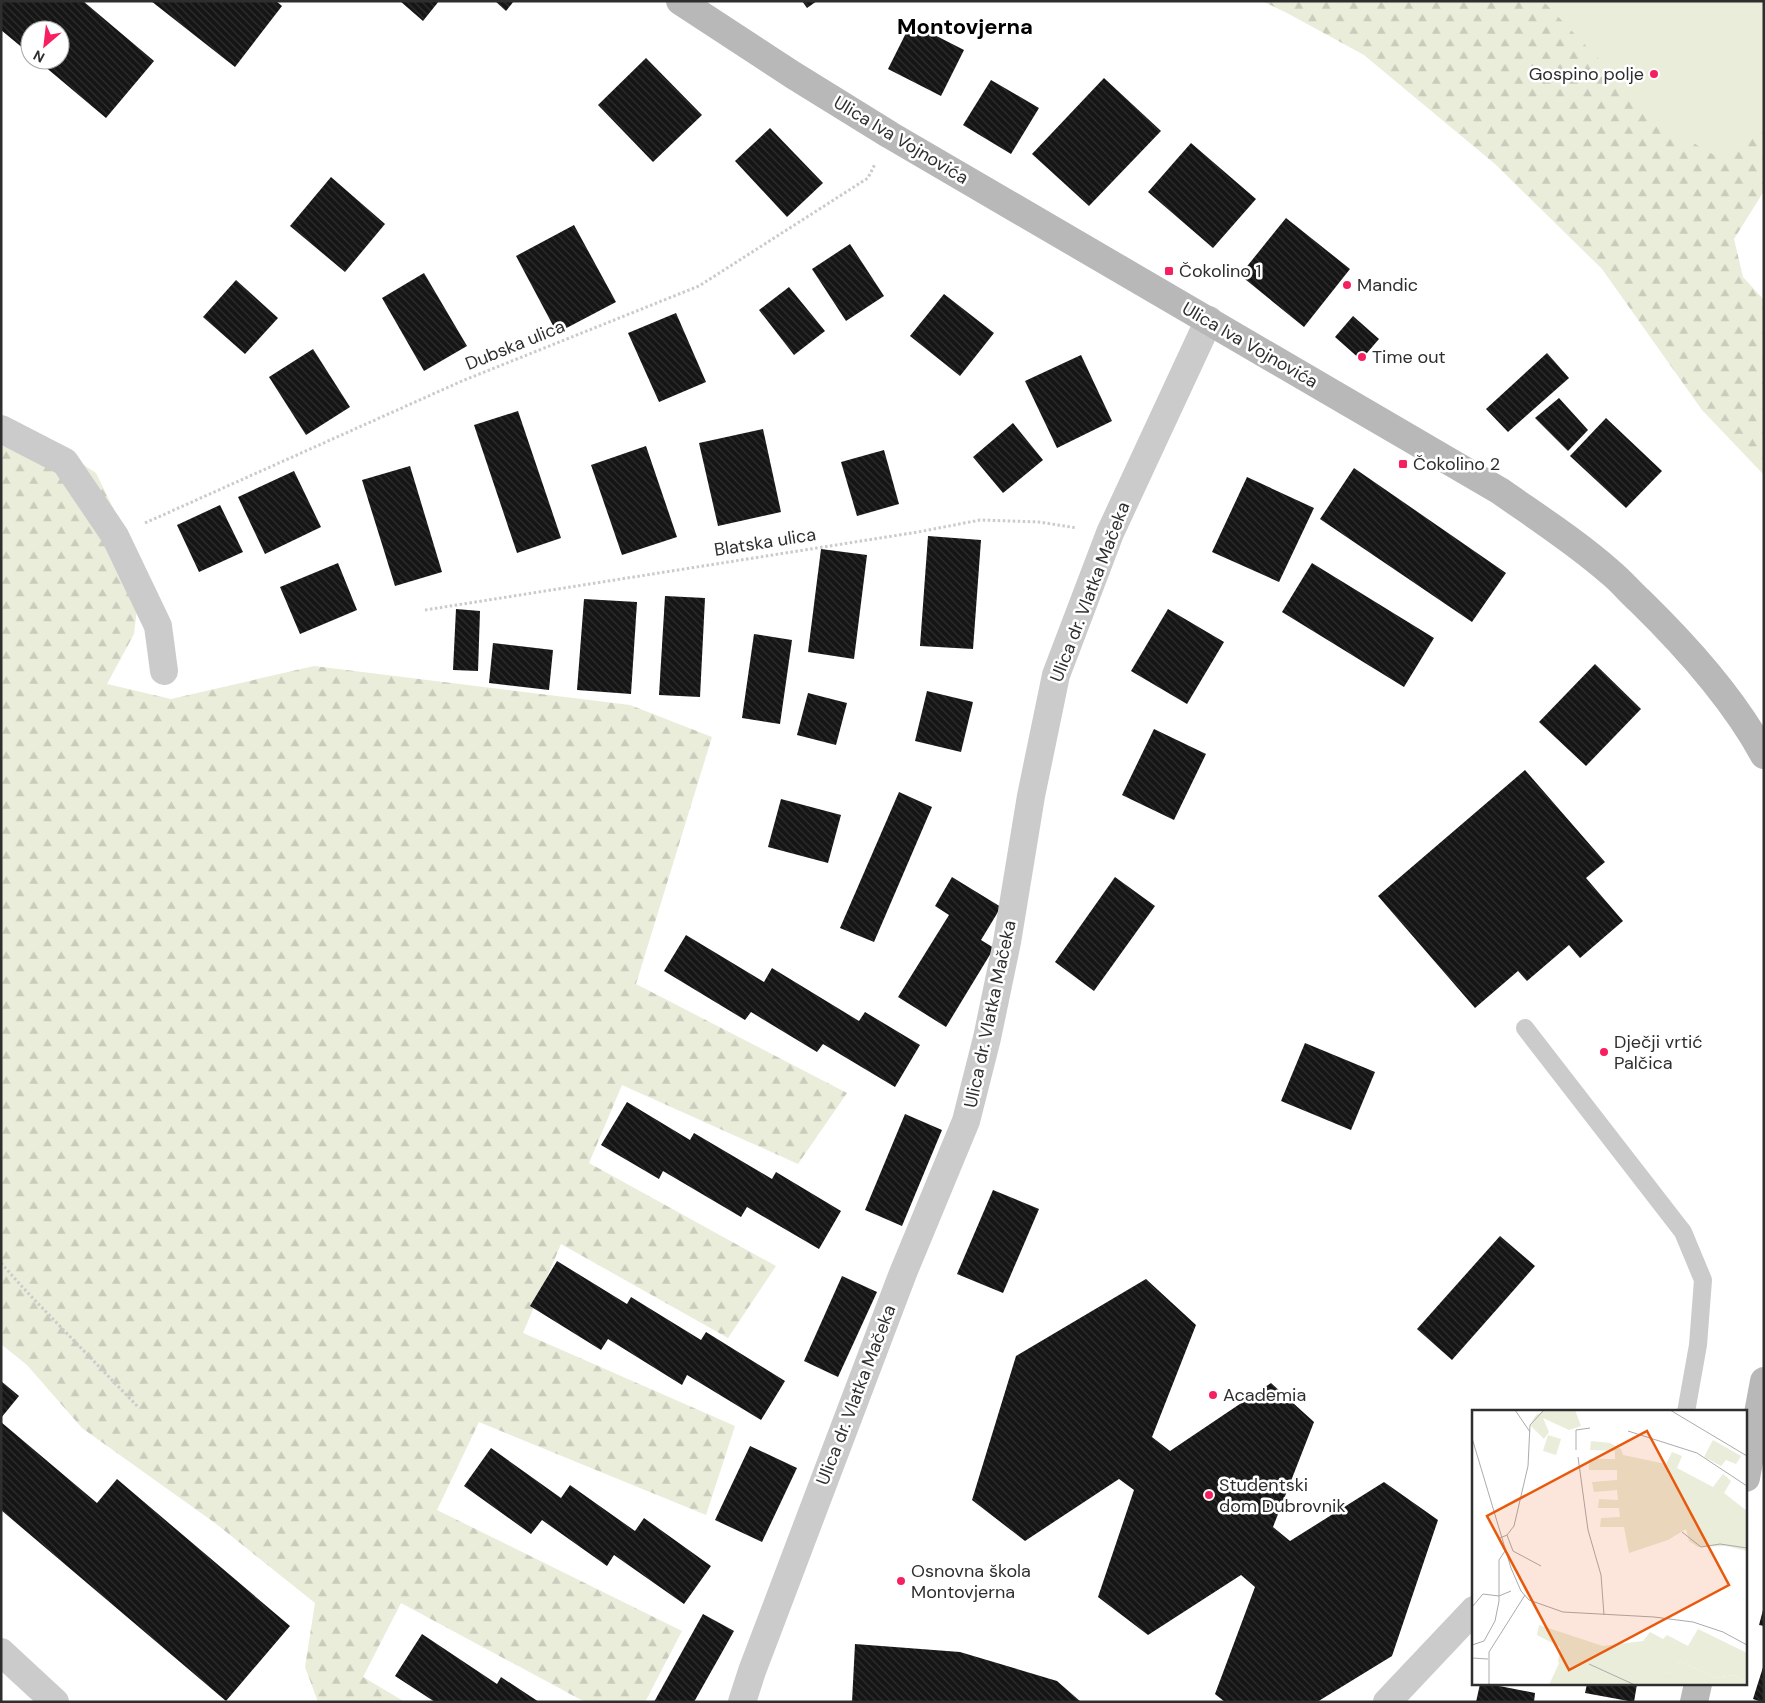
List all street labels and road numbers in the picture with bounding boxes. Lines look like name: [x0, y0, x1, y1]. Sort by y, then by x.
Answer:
street label: Ulica Iva Vojnovića: [829, 90, 973, 190]
street label: Ulica Iva Vojnovića: [1178, 296, 1322, 394]
street label: Dubska ulica: [462, 314, 568, 376]
street label: Ulica dr. Vlatka Mačeka: [1045, 499, 1135, 685]
street label: Blatska ulica: [712, 522, 818, 562]
street label: Ulica dr. Vlatka Mačeka: [958, 918, 1022, 1110]
street label: Ulica dr. Vlatka Mačeka: [811, 1302, 901, 1488]

